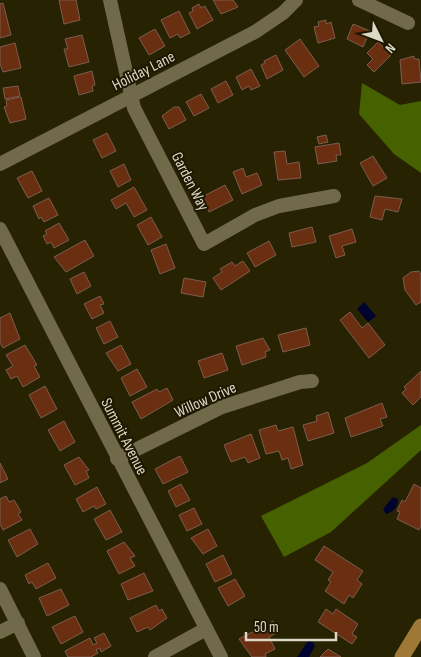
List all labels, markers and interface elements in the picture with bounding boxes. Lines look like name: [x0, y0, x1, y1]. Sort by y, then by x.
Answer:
north arrow: [356, 15, 406, 65]
text: N: [381, 40, 399, 57]
street label: Holiday Lane: [109, 47, 178, 95]
street label: Garden Way: [167, 149, 212, 214]
street label: Willow Drive: [172, 378, 239, 422]
street label: Summit Avenue: [96, 395, 151, 478]
scale bar: [246, 610, 336, 642]
text: 50 m: [254, 618, 279, 637]

